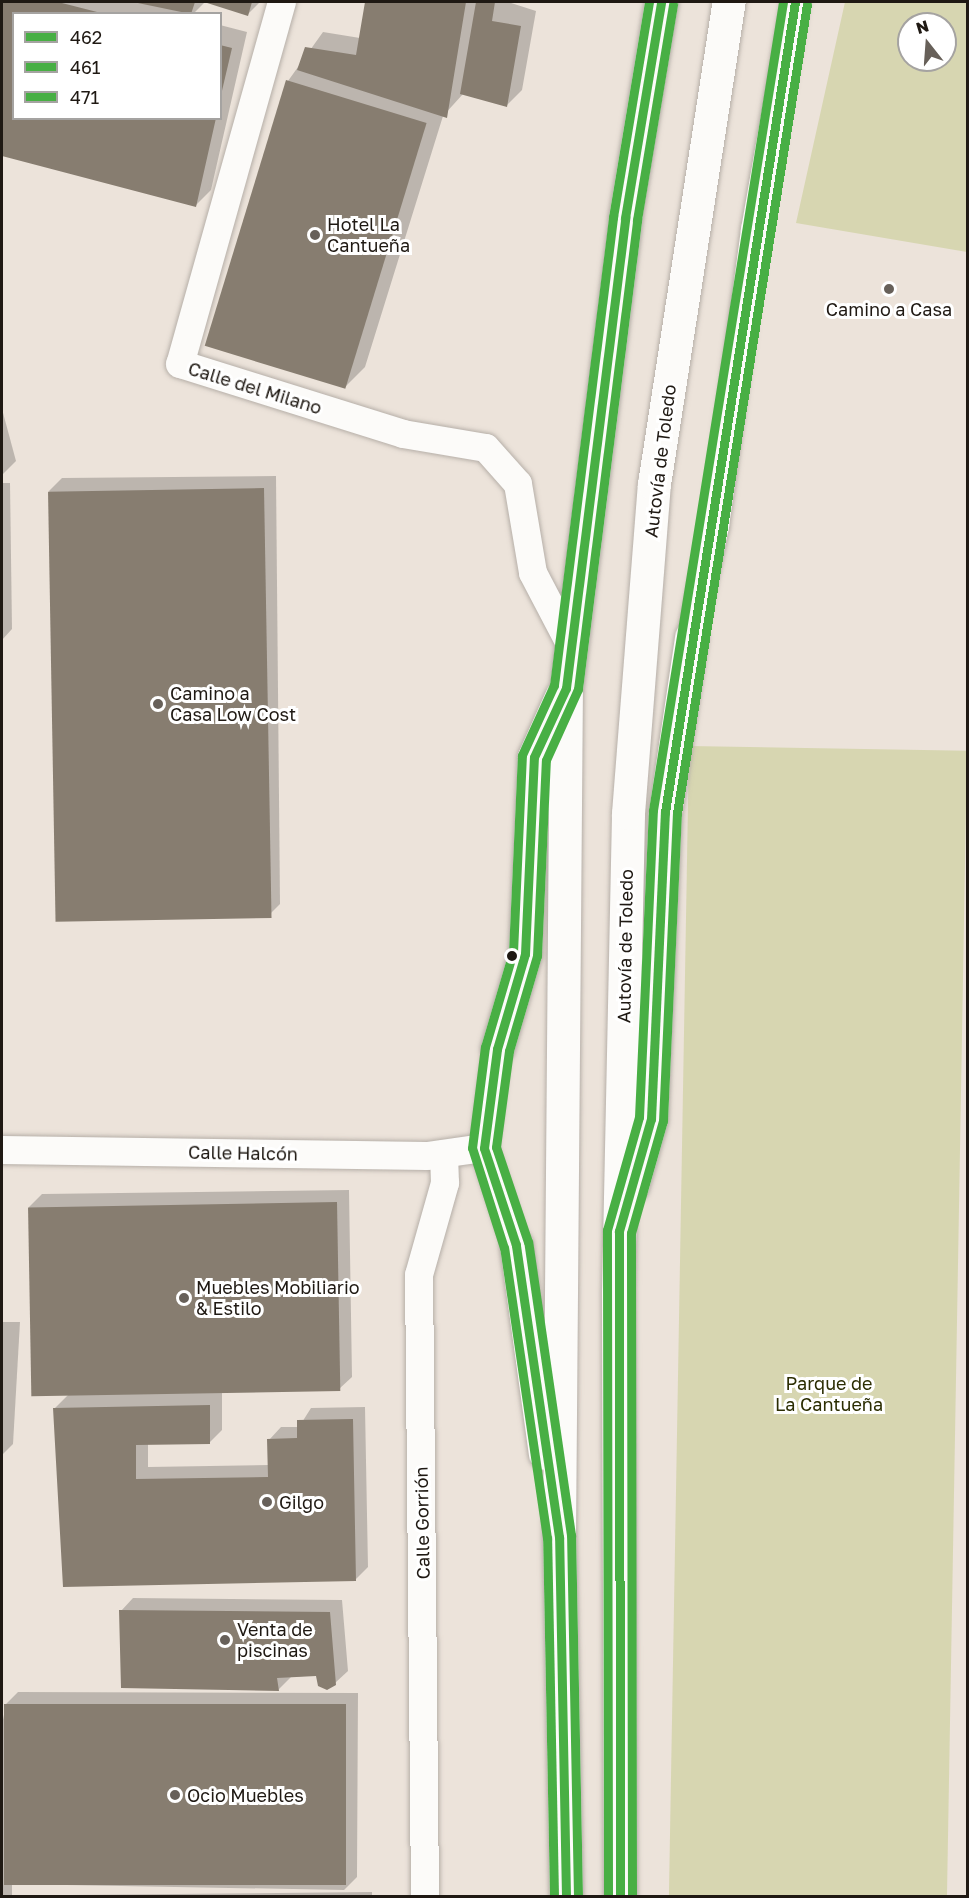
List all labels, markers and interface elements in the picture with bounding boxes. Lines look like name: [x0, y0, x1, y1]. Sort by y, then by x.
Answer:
legend: [12, 12, 222, 120]
north arrow: [897, 12, 957, 72]
text: N: [914, 15, 931, 38]
text: 462: [70, 26, 102, 48]
text: 461: [70, 56, 101, 78]
text: 471: [70, 86, 99, 108]
place label: Hotel La Cantueña: [327, 214, 410, 256]
marker: Hotel La Cantueña: [308, 228, 322, 242]
marker: Camino a Casa: [882, 282, 896, 296]
place label: Camino a Casa: [826, 298, 952, 320]
street label: Calle del Milano: [186, 357, 324, 419]
street label: Autovía de Toledo: [640, 383, 680, 539]
place label: Camino a Casa Low Cost: [170, 683, 296, 726]
marker: Camino a Casa Low Cost: [151, 697, 165, 711]
street label: Autovía de Toledo: [613, 869, 637, 1023]
unlabelled marker: [506, 950, 518, 962]
street label: Calle Halcón: [188, 1141, 298, 1165]
place label: Muebles Mobiliario & Estilo: [196, 1277, 360, 1320]
marker: Muebles Mobiliario & Estilo: [177, 1291, 191, 1305]
park label: Parque de La Cantueña: [775, 1373, 883, 1416]
street label: Calle Gorrión: [410, 1466, 434, 1580]
place label: Gilgo: [279, 1491, 324, 1513]
marker: Gilgo: [260, 1495, 274, 1509]
place label: Venta de piscinas: [237, 1619, 313, 1662]
marker: Venta de piscinas: [218, 1633, 232, 1647]
place label: Ocio Muebles: [187, 1784, 304, 1806]
marker: Ocio Muebles: [168, 1788, 182, 1802]

